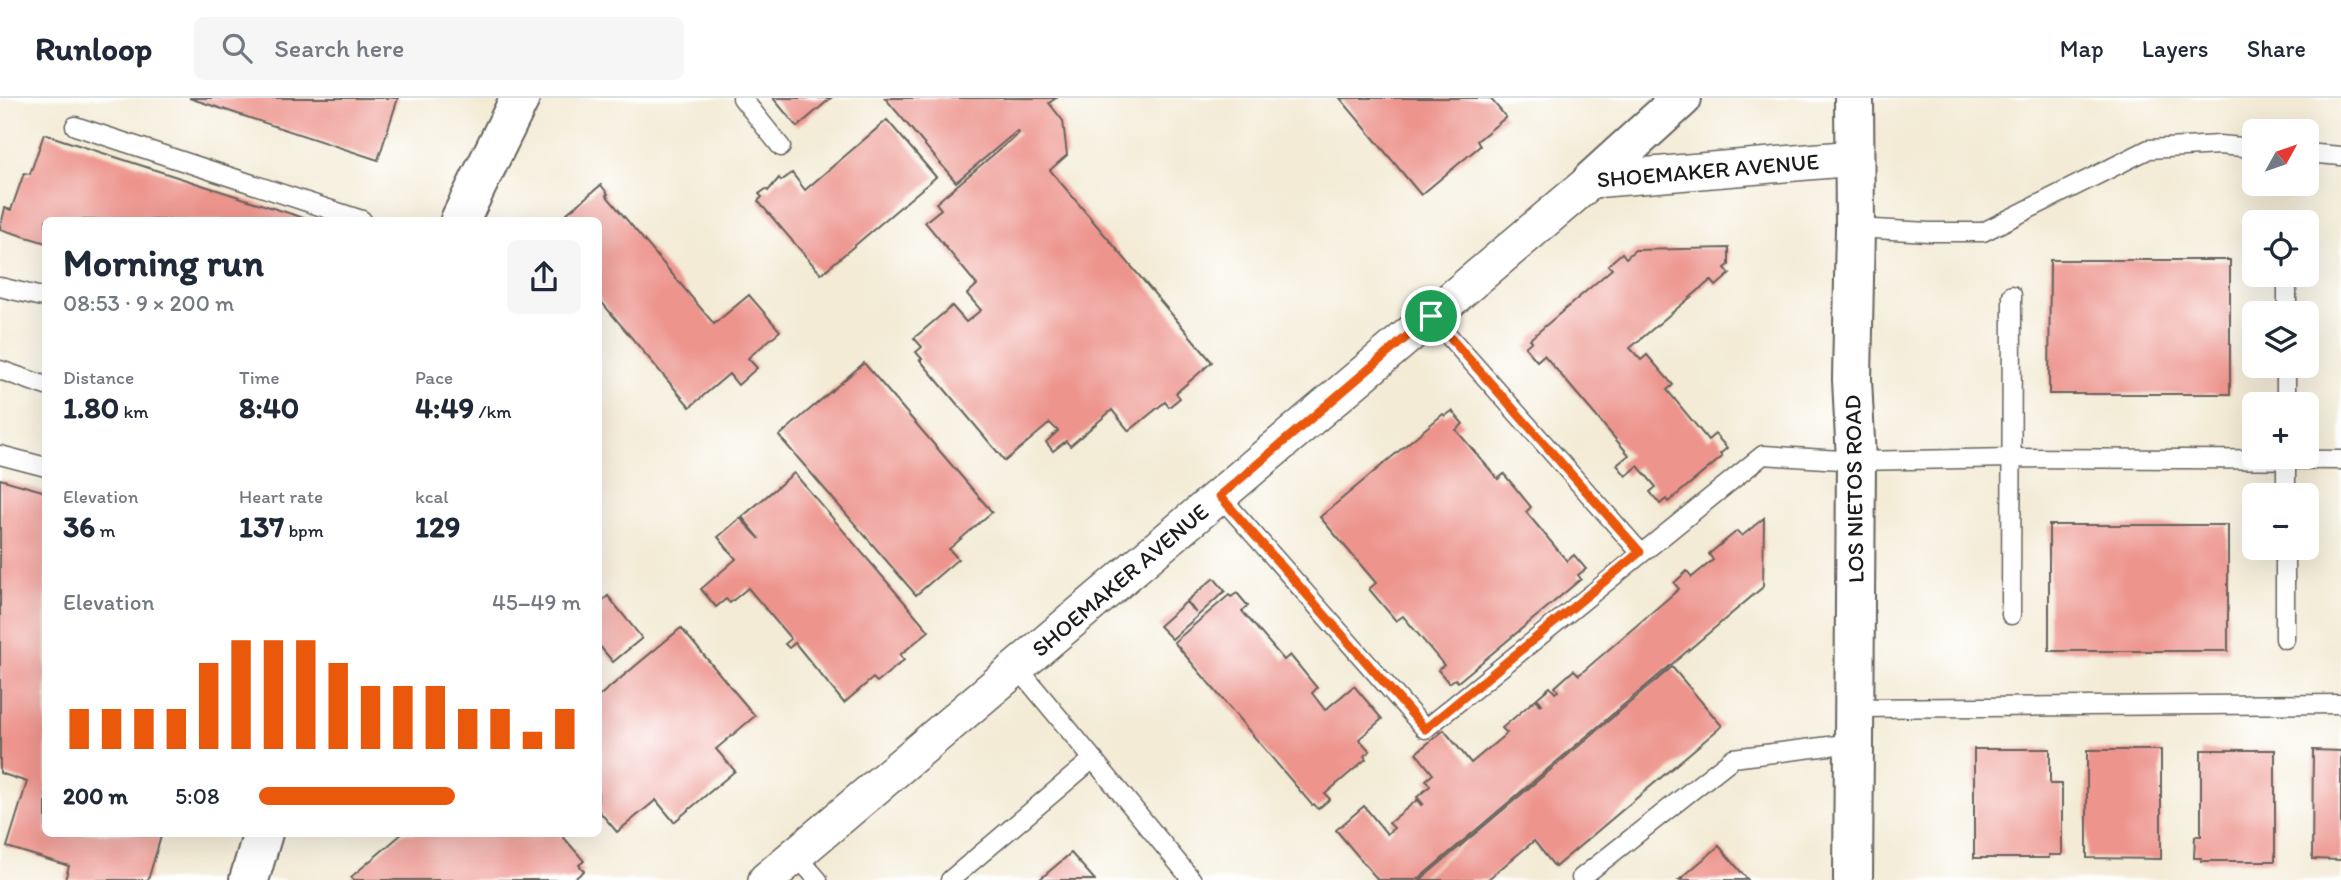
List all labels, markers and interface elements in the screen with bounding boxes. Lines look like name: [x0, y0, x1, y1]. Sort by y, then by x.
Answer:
search box: [194, 17, 684, 80]
text: Runloop: [35, 29, 152, 68]
icon: search: [218, 29, 256, 67]
text: Search here: [274, 32, 405, 64]
text: Map: [2060, 34, 2104, 63]
text: Layers: [2142, 34, 2209, 63]
text: Share: [2247, 34, 2306, 63]
north arrow: [2242, 119, 2319, 196]
map controls: [2242, 119, 2319, 560]
street label: SHOEMAKER AVENUE: [1596, 147, 1820, 194]
button: locate: [2242, 210, 2319, 287]
text: Morning run: [63, 240, 264, 286]
button: share: [507, 240, 581, 314]
pin: [1401, 286, 1461, 346]
text: 08:53 · 9 × 200 m: [63, 289, 234, 317]
icon: arrive: [1412, 297, 1450, 335]
button: layers: [2242, 301, 2319, 378]
text: Distance: [63, 366, 134, 389]
text: Time: [239, 366, 280, 389]
text: Pace: [415, 366, 453, 389]
text: 1.80: [63, 389, 119, 426]
text: 8:40: [239, 389, 299, 426]
text: 4:49: [415, 389, 474, 426]
button: +: [2242, 392, 2319, 469]
street label: LOS NIETOS ROAD: [1838, 395, 1870, 583]
text: km: [119, 400, 149, 423]
text: /km: [474, 400, 512, 423]
button: −: [2242, 483, 2319, 560]
text: Elevation: [63, 485, 139, 508]
text: Heart rate: [239, 485, 323, 508]
text: kcal: [415, 485, 449, 508]
street label: SHOEMAKER AVENUE: [1026, 497, 1214, 663]
text: 36: [63, 508, 95, 545]
text: 137: [239, 508, 284, 545]
text: 129: [415, 508, 460, 545]
text: m: [95, 519, 116, 542]
text: bpm: [284, 519, 324, 542]
text: Elevation: [63, 588, 154, 616]
text: 45–49 m: [492, 588, 581, 616]
text: 200 m: [63, 782, 128, 810]
text: 5:08: [175, 782, 219, 810]

